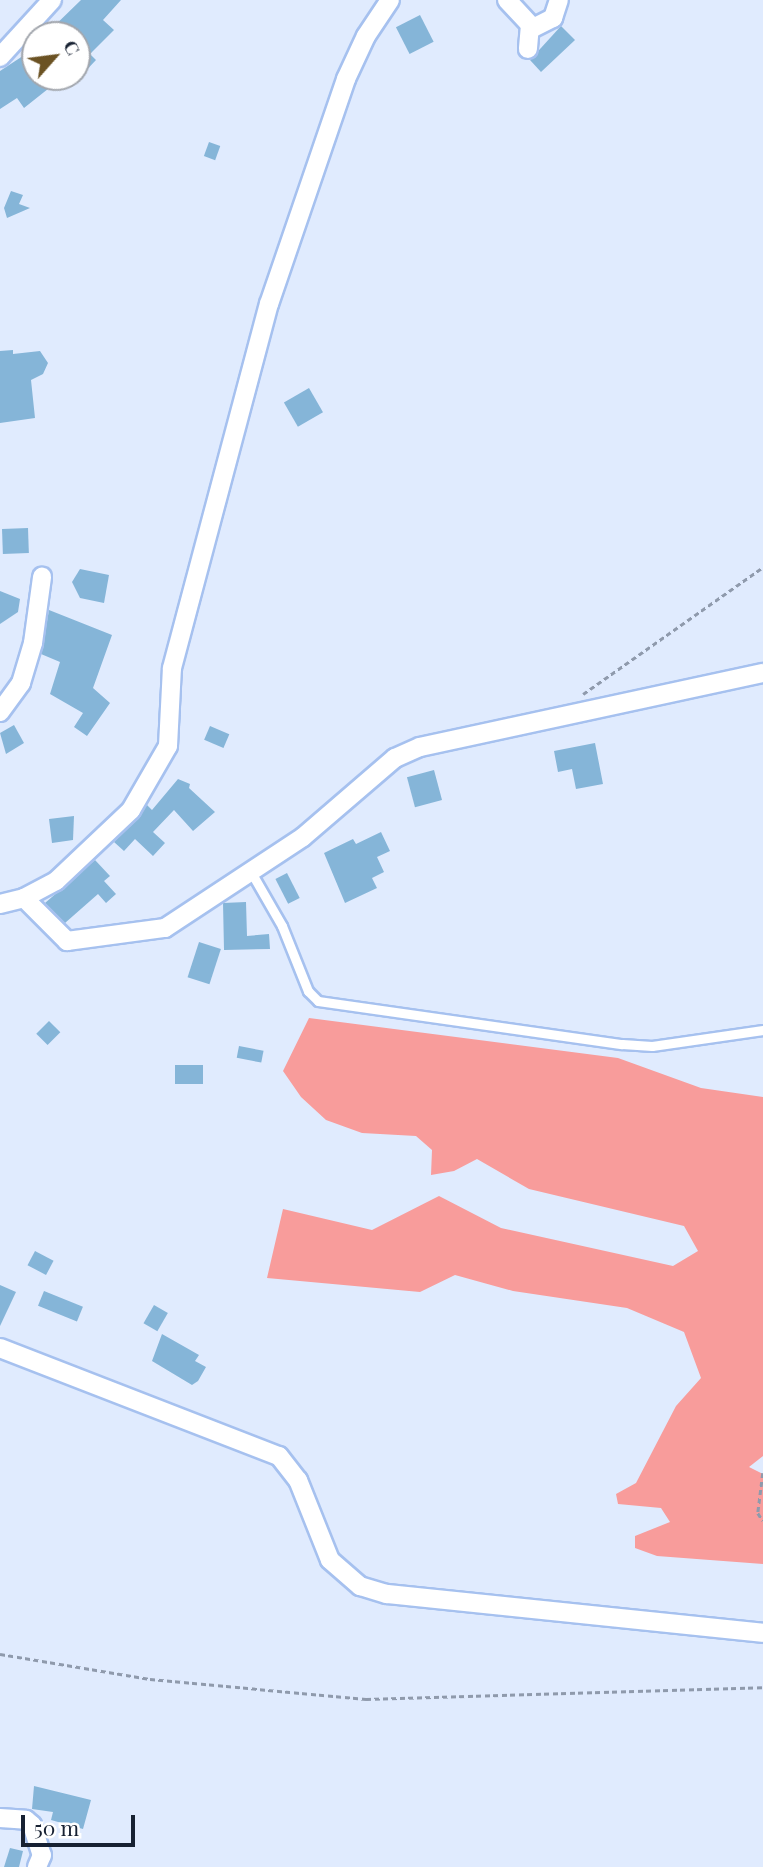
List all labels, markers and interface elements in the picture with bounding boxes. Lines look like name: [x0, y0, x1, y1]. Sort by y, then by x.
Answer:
north arrow: [21, 21, 91, 91]
text: С: [58, 35, 87, 59]
scale bar: [24, 1800, 138, 1844]
text: 50 m: [34, 1813, 79, 1841]

